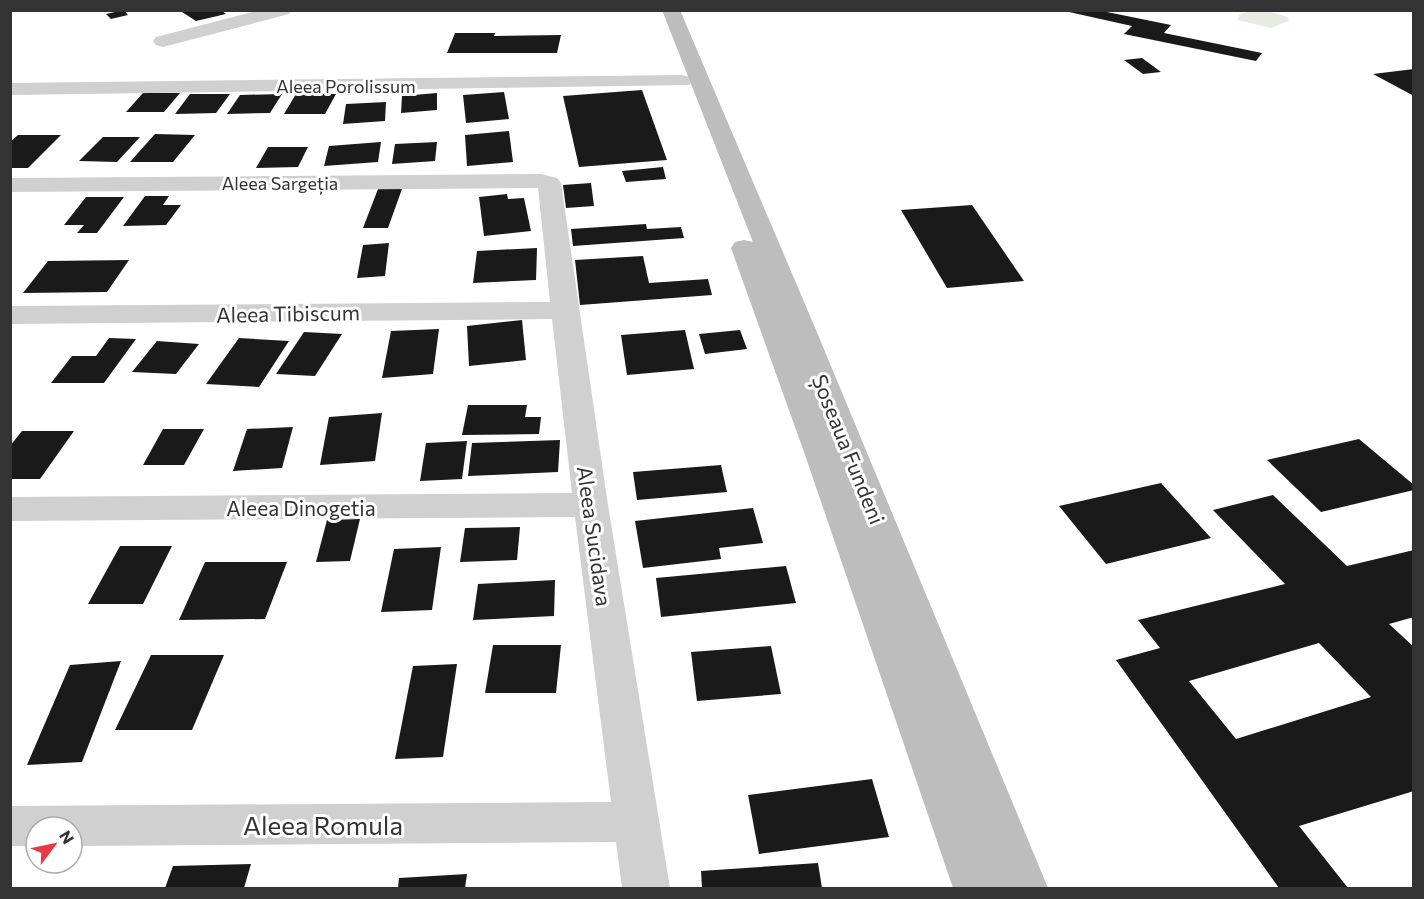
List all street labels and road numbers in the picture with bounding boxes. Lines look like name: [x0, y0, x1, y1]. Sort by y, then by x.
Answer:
street label: Aleea Porolissum: [276, 75, 416, 97]
street label: Aleea Sargeția: [222, 172, 338, 195]
street label: Aleea Tibiscum: [216, 299, 360, 327]
street label: Șoseaua Fundeni: [806, 371, 890, 528]
street label: Aleea Sucidava: [573, 464, 617, 608]
street label: Aleea Dinogetia: [226, 495, 376, 520]
street label: Aleea Romula: [243, 809, 403, 840]

